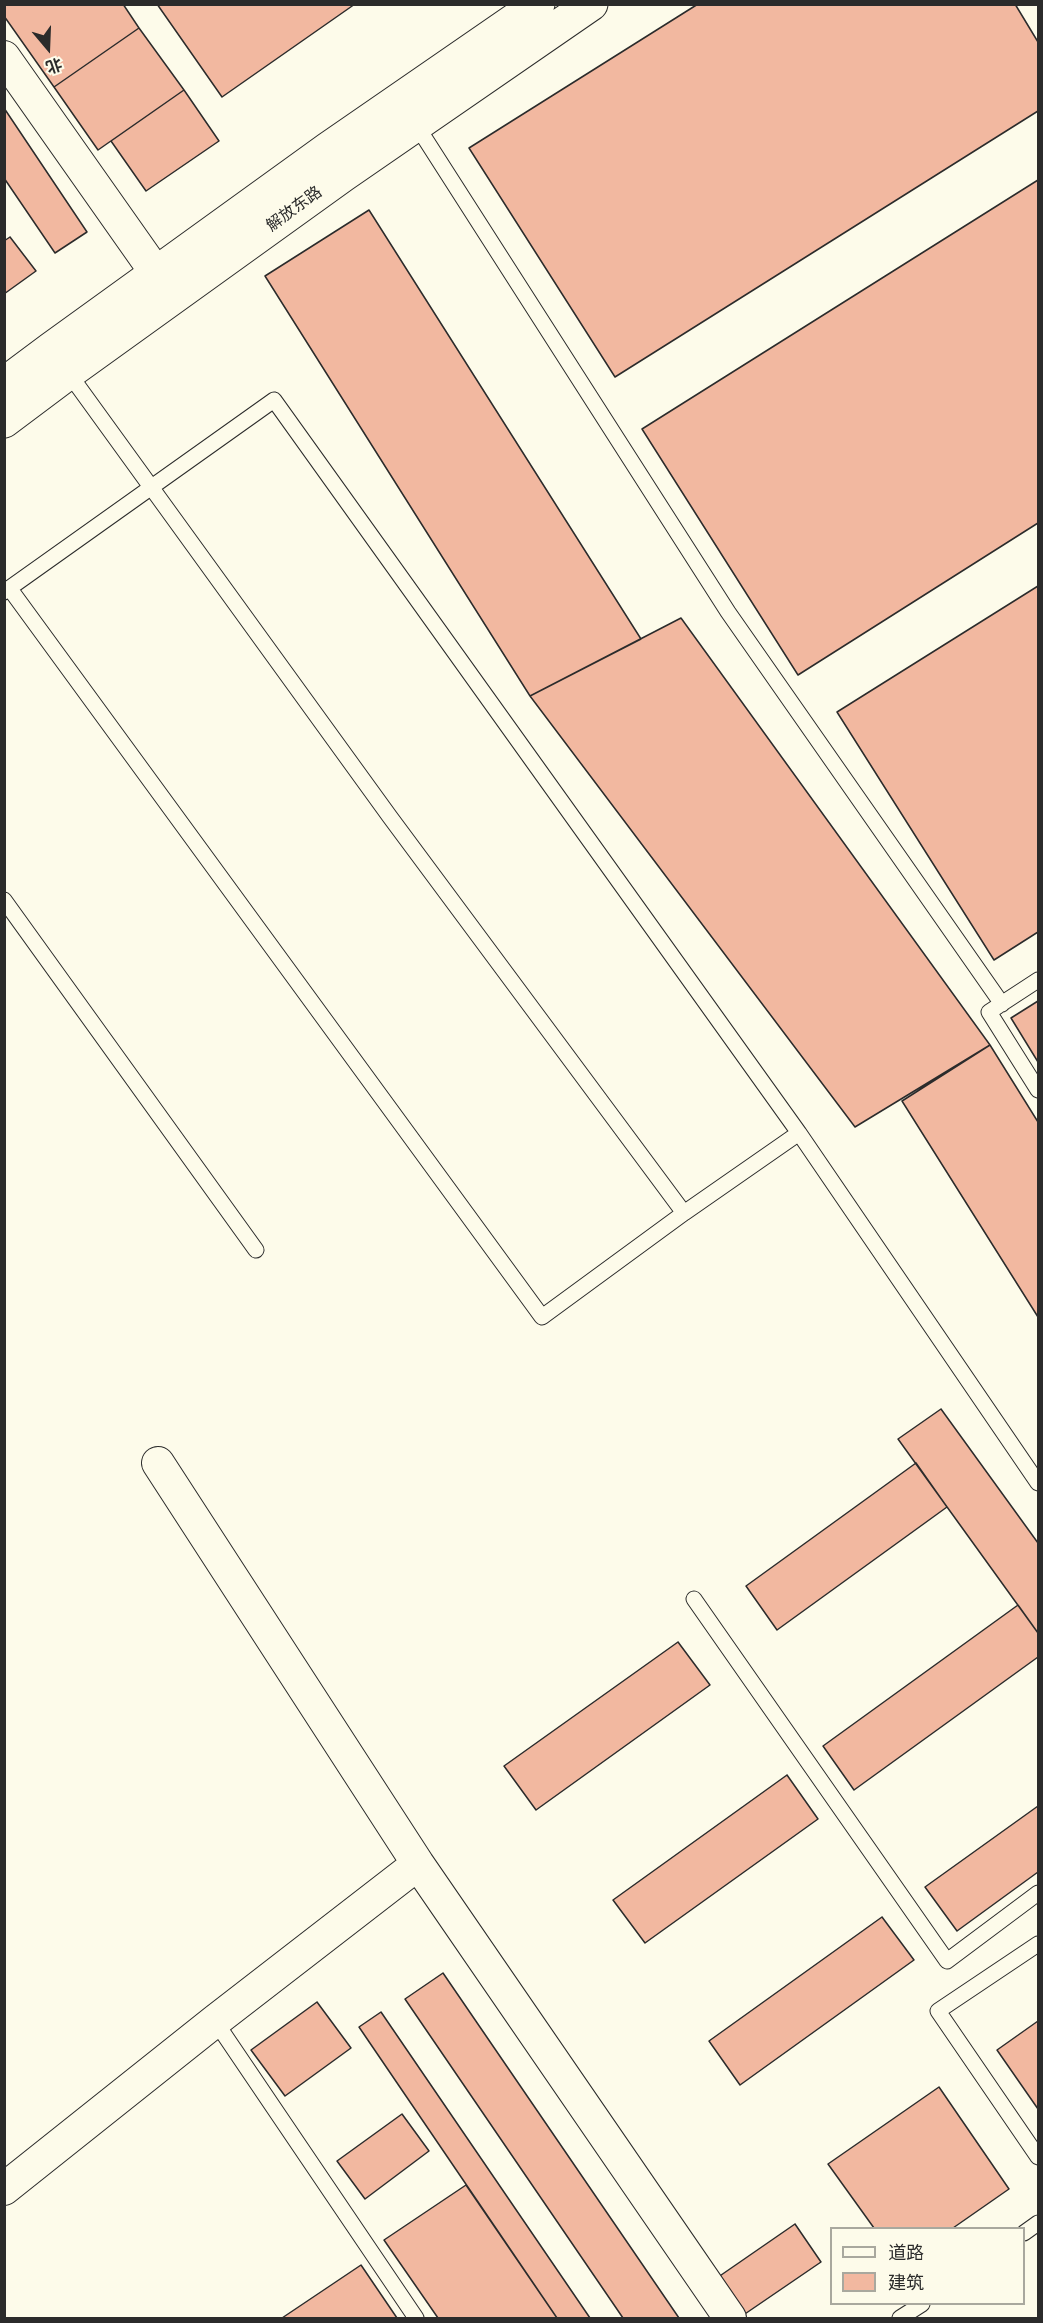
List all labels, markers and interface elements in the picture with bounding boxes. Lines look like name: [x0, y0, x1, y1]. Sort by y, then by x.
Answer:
north arrow: [18, 18, 78, 78]
text: 北: [43, 52, 65, 78]
street label: 解放东路: [263, 183, 327, 237]
legend: [830, 2227, 1025, 2305]
text: 道路: [888, 2241, 924, 2266]
text: 建筑: [888, 2271, 924, 2296]

